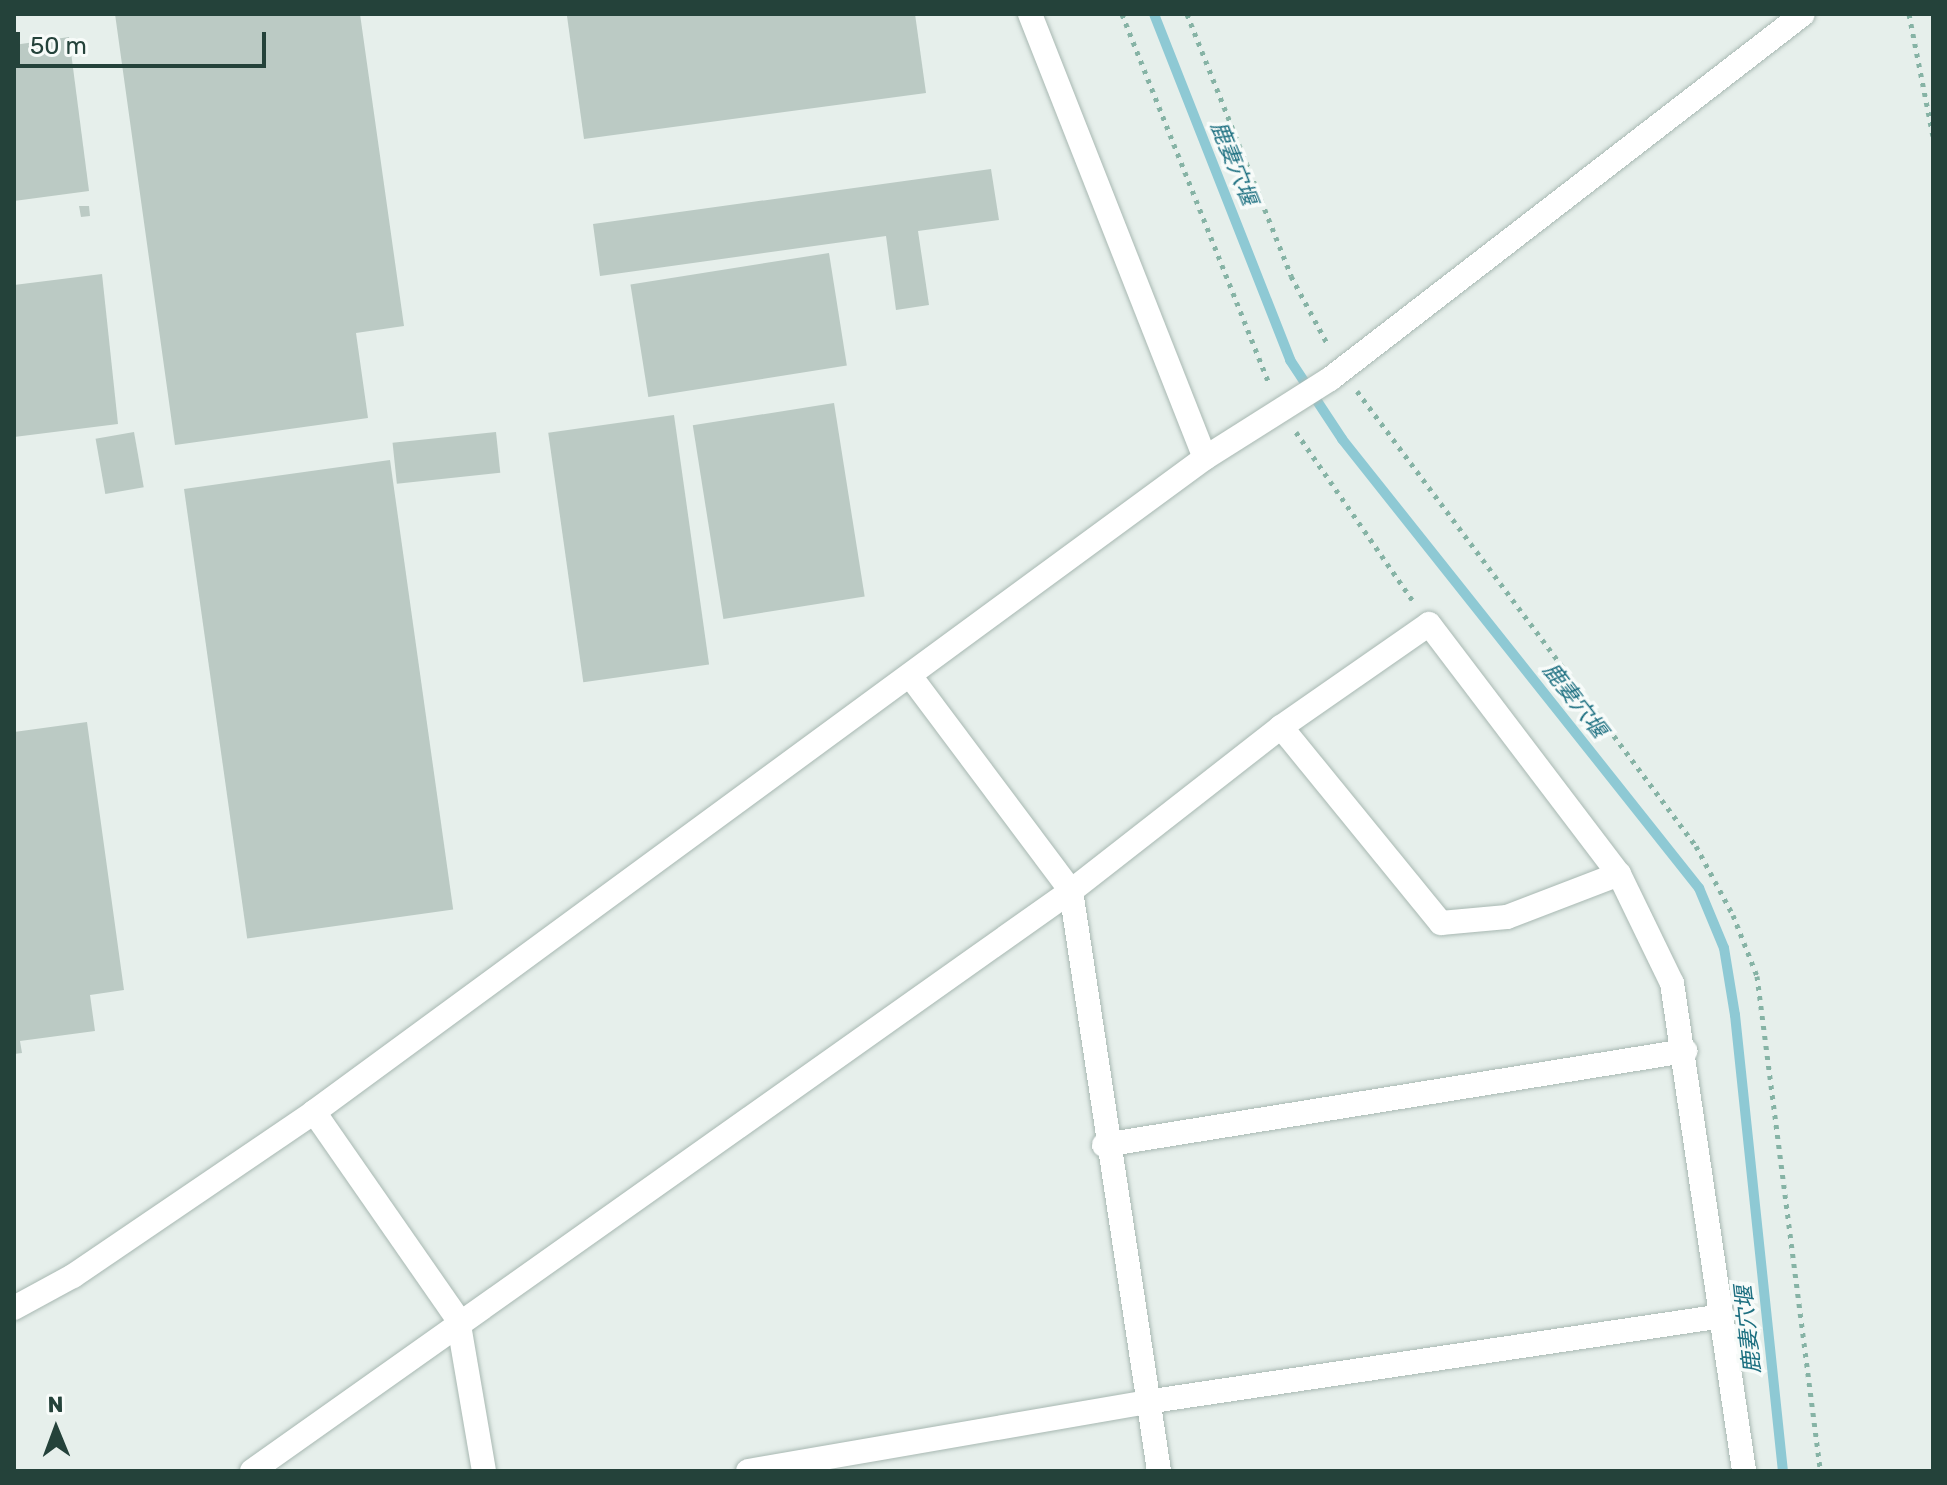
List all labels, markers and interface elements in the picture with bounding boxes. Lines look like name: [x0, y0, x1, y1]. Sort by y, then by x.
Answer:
scale bar: [20, 16, 270, 66]
text: 50 m: [30, 32, 87, 60]
water label: 鹿妻穴堰: [1205, 117, 1263, 209]
water label: 鹿妻穴堰: [1538, 657, 1612, 743]
water label: 鹿妻穴堰: [1730, 1285, 1766, 1375]
north arrow: [16, 1389, 96, 1469]
text: N: [47, 1391, 64, 1418]

